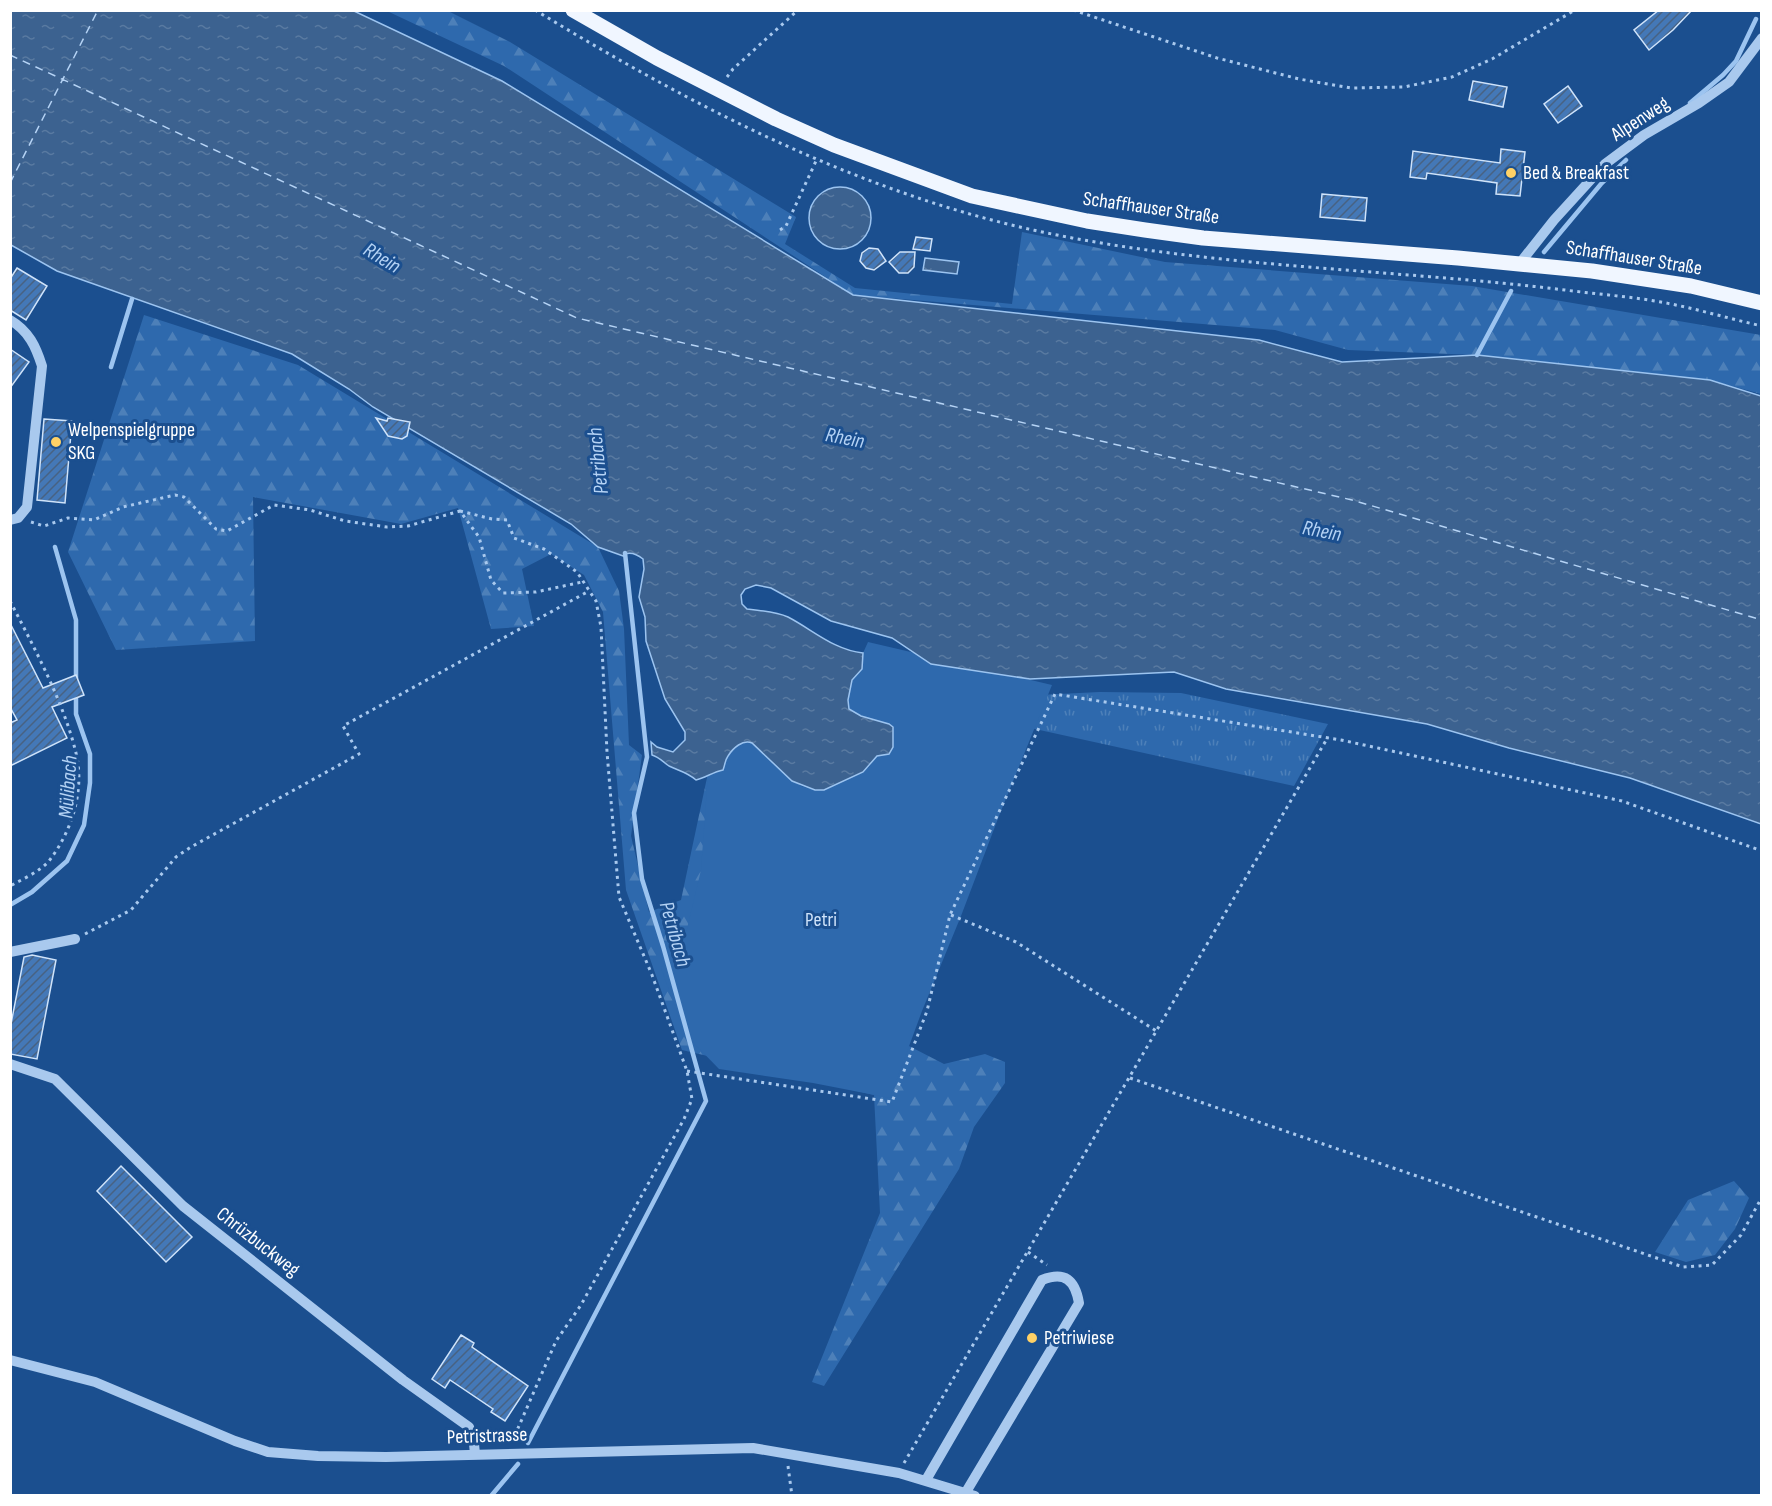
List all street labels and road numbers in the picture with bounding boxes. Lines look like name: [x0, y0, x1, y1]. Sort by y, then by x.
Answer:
street label: Alpenweg: [1606, 91, 1674, 147]
street label: Schaffhauser Straße: [1081, 187, 1221, 229]
street label: Schaffhauser Straße: [1564, 235, 1704, 281]
street label: Chrüzbuckweg: [212, 1202, 304, 1282]
street label: Petristrasse: [446, 1423, 528, 1449]

